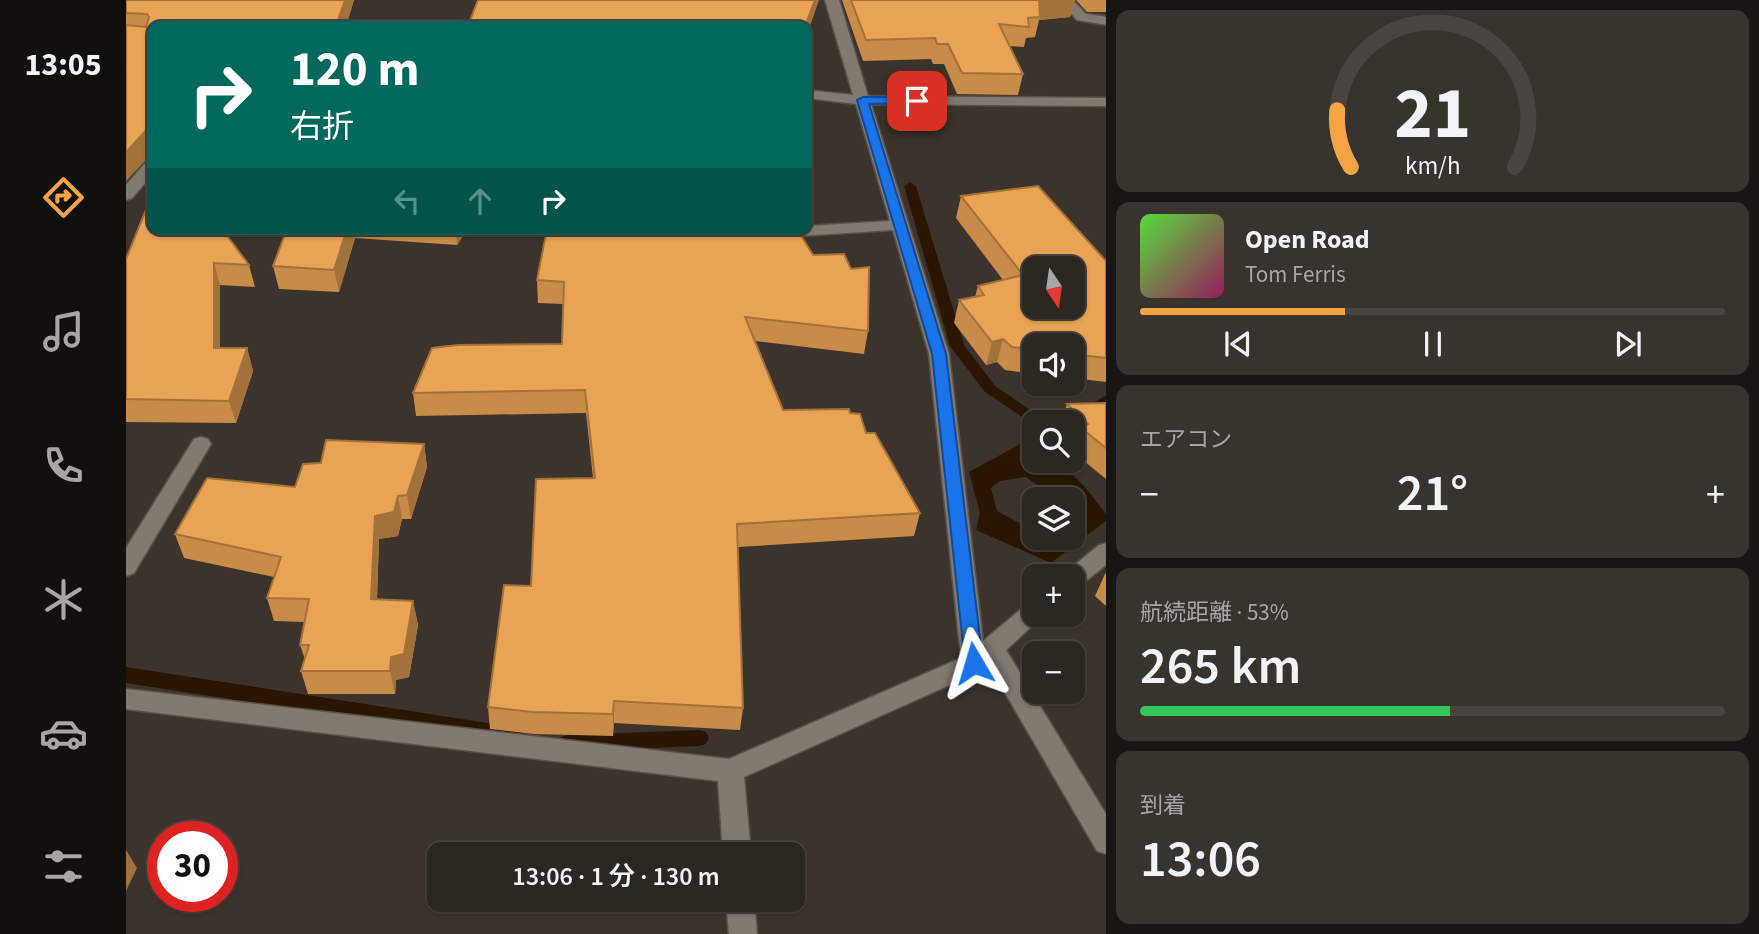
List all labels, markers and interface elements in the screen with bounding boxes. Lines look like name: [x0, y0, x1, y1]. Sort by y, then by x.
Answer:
text: 120 m: [290, 35, 419, 105]
text: 13:05: [24, 42, 102, 88]
icon: right: [175, 49, 266, 140]
text: 21: [1394, 62, 1471, 166]
pin: [887, 71, 947, 131]
icon: arrive: [898, 82, 936, 120]
text: 右折: [290, 104, 354, 150]
text: km/h: [1405, 148, 1460, 184]
icon: directions: [39, 173, 88, 222]
icon: left: [388, 182, 426, 220]
icon: ahead: [461, 182, 499, 220]
icon: right: [534, 182, 572, 220]
text: Open Road: [1245, 221, 1370, 258]
north arrow: [1022, 256, 1085, 318]
map controls: [1022, 256, 1085, 704]
text: Tom Ferris: [1245, 258, 1346, 291]
icon: music: [39, 307, 88, 356]
icon: previous: [1219, 325, 1257, 363]
icon: pause: [1414, 325, 1452, 363]
icon: next: [1609, 325, 1647, 363]
button: sound: [1022, 333, 1085, 396]
button: search: [1022, 410, 1085, 473]
text: エアコン: [1140, 423, 1232, 456]
icon: phone: [39, 441, 88, 490]
text: 21°: [1397, 457, 1468, 531]
text: −: [1140, 468, 1159, 522]
text: +: [1706, 468, 1725, 522]
button: layers: [1022, 487, 1085, 550]
button: +: [1022, 564, 1085, 627]
icon: climate: [39, 575, 88, 624]
text: 航続距離 · 53%: [1140, 596, 1289, 629]
position arrow: [937, 626, 1011, 700]
text: 265 km: [1140, 630, 1301, 704]
button: −: [1022, 641, 1085, 704]
icon: car: [39, 709, 88, 758]
text: 到着: [1140, 789, 1186, 822]
speed limit sign: 30: [147, 821, 238, 912]
text: 13:06: [1140, 823, 1261, 897]
icon: filters: [39, 842, 88, 891]
text: 13:06 · 1 分 · 130 m: [512, 858, 720, 895]

